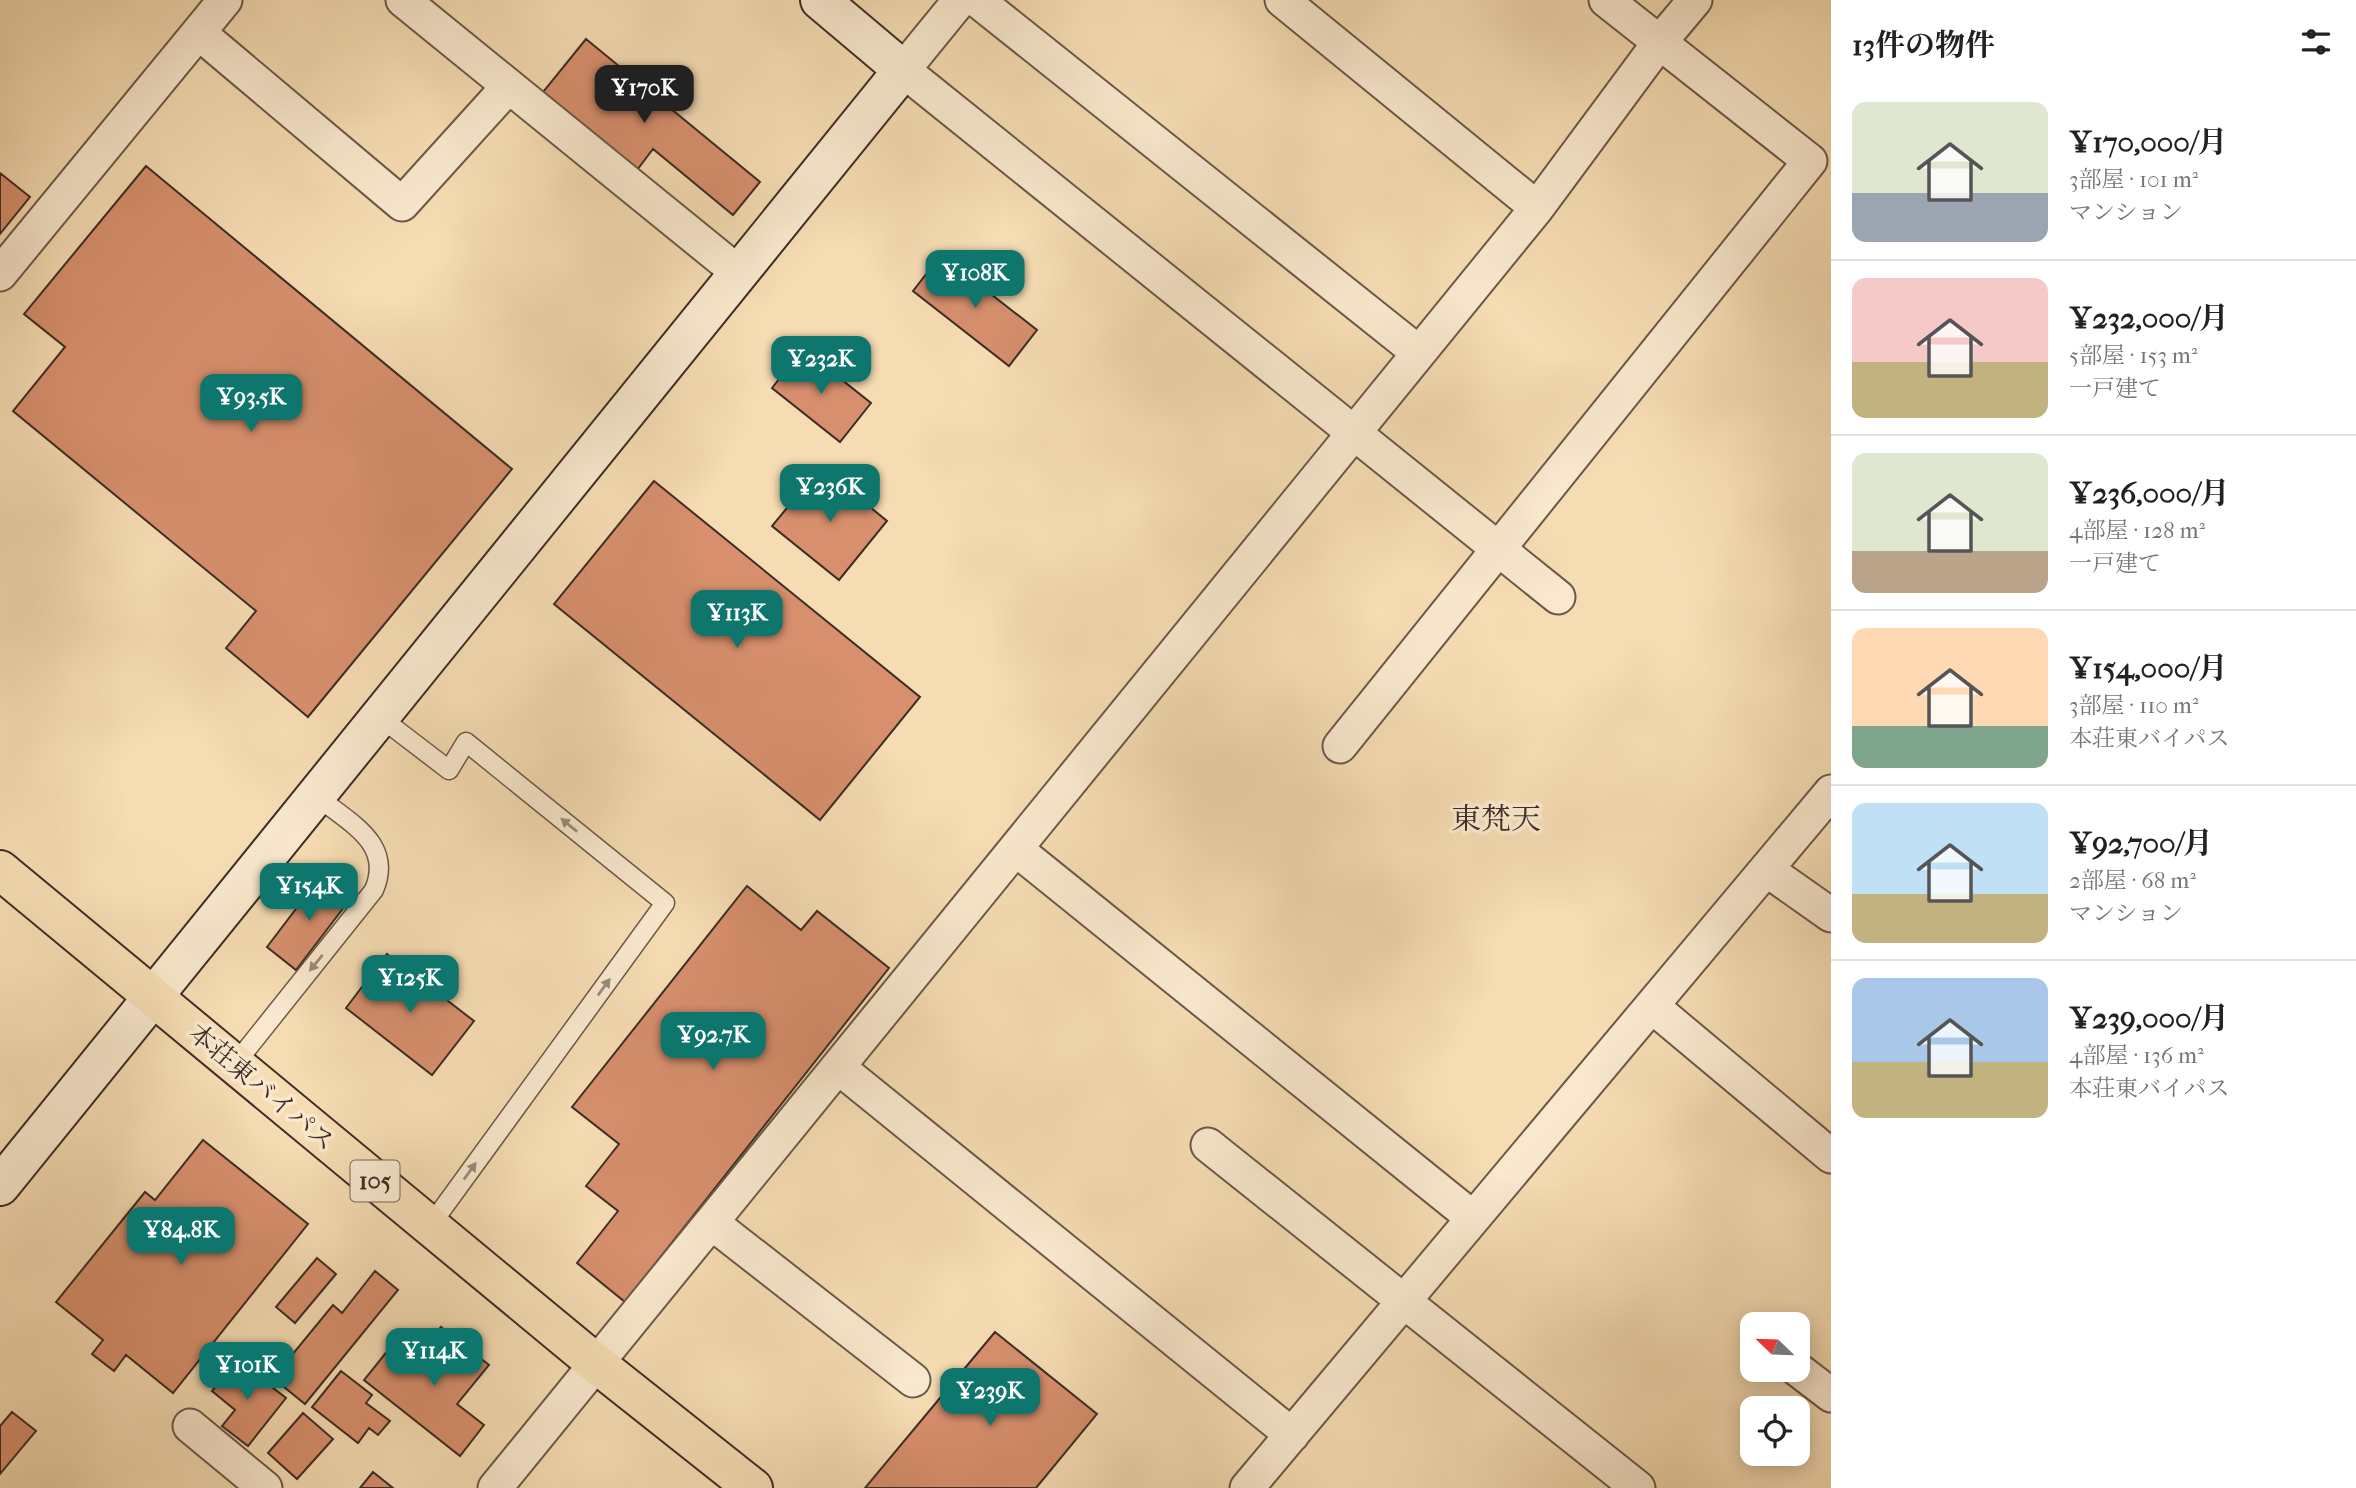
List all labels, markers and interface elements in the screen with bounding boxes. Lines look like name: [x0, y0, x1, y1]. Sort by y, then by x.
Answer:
icon: filters: [2297, 23, 2335, 61]
text: 13件の物件: [1852, 28, 1995, 63]
pin: ¥170K: [595, 66, 693, 125]
text: ¥170K: [611, 74, 677, 101]
text: ¥170,000/月: [2069, 125, 2227, 160]
icon: home: [1908, 130, 1992, 214]
text: 3部屋 · 101 m²: [2069, 166, 2198, 193]
text: マンション: [2069, 199, 2183, 226]
pin: ¥108K: [926, 250, 1024, 310]
text: ¥108K: [942, 259, 1008, 286]
text: ¥232,000/月: [2069, 301, 2229, 336]
icon: home: [1908, 306, 1992, 390]
pin: ¥232K: [772, 336, 870, 396]
text: 5部屋 · 153 m²: [2069, 342, 2197, 369]
text: ¥232K: [787, 345, 855, 372]
pin: ¥93.5K: [194, 374, 308, 434]
text: 一戸建て: [2069, 375, 2161, 402]
text: ¥93.5K: [216, 383, 286, 410]
pin: ¥236K: [781, 464, 879, 524]
text: ¥236K: [796, 473, 864, 500]
text: ¥236,000/月: [2069, 476, 2229, 511]
icon: home: [1908, 481, 1992, 565]
text: 4部屋 · 128 m²: [2069, 517, 2205, 544]
text: 一戸建て: [2069, 550, 2161, 577]
pin: ¥113K: [688, 590, 786, 650]
text: ¥113K: [707, 599, 767, 626]
text: ¥154,000/月: [2069, 651, 2228, 686]
icon: home: [1908, 656, 1992, 740]
text: 3部屋 · 110 m²: [2069, 692, 2198, 719]
text: 本荘東バイパス: [2069, 725, 2230, 752]
district label: 東梵天: [1451, 802, 1541, 837]
one-way arrow: [560, 818, 577, 833]
text: ¥92,700/月: [2069, 826, 2213, 861]
icon: home: [1908, 831, 1992, 915]
pin: ¥154K: [260, 864, 358, 923]
text: 2部屋 · 68 m²: [2069, 867, 2196, 894]
text: ¥154K: [276, 872, 342, 899]
text: マンション: [2069, 900, 2183, 927]
one-way arrow: [309, 954, 323, 972]
pin: ¥125K: [361, 956, 459, 1015]
text: ¥125K: [378, 964, 442, 991]
one-way arrow: [597, 978, 611, 996]
text: ¥239,000/月: [2069, 1001, 2229, 1036]
icon: home: [1908, 1006, 1992, 1090]
pin: ¥92.7K: [656, 1012, 770, 1072]
street label: 本荘東バイパス: [182, 1017, 341, 1158]
text: ¥92.7K: [677, 1021, 749, 1048]
text: 4部屋 · 136 m²: [2069, 1042, 2204, 1069]
text: 本荘東バイパス: [2069, 1075, 2230, 1102]
road number: 105: [350, 1161, 400, 1202]
one-way arrow: [463, 1162, 477, 1180]
pin: ¥84.8K: [124, 1208, 238, 1267]
text: ¥84.8K: [143, 1216, 219, 1243]
north arrow: [1740, 1312, 1810, 1382]
map controls: [1740, 1312, 1810, 1466]
pin: ¥114K: [385, 1328, 483, 1388]
text: ¥114K: [402, 1337, 466, 1364]
pin: ¥101K: [198, 1342, 296, 1402]
text: ¥101K: [215, 1351, 279, 1378]
pin: ¥239K: [941, 1368, 1039, 1428]
text: ¥239K: [956, 1377, 1024, 1404]
button: locate: [1740, 1396, 1810, 1466]

